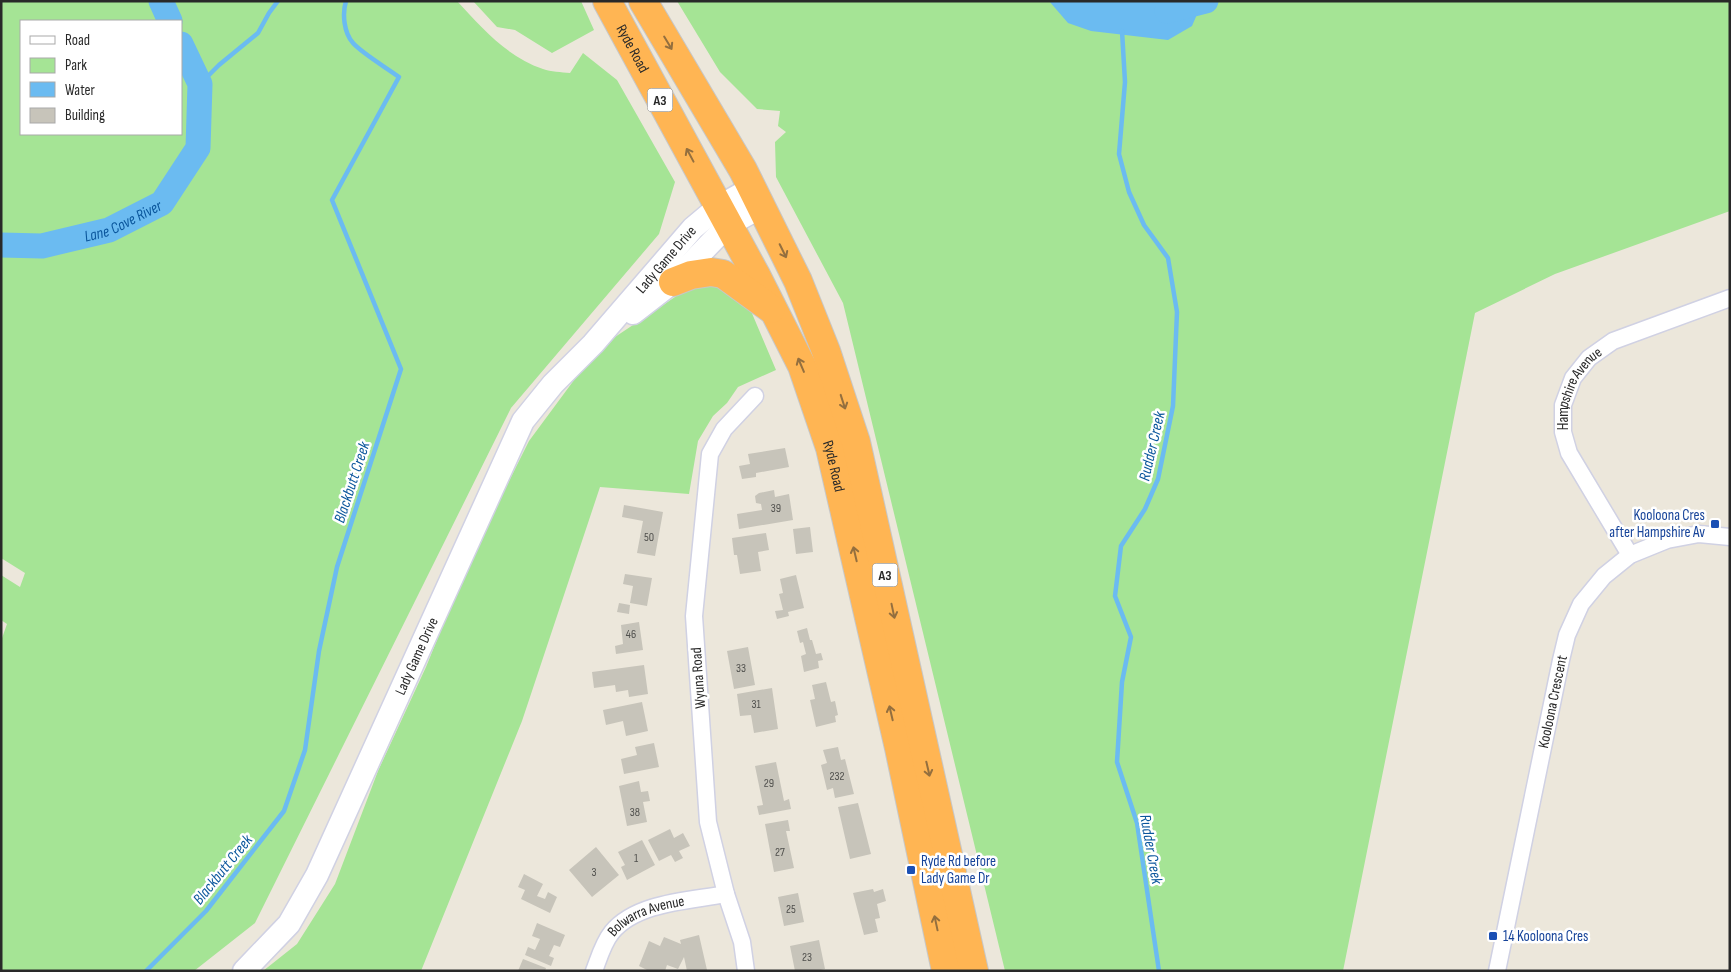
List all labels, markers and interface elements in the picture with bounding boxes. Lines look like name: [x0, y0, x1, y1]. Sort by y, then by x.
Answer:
legend: [20, 20, 182, 135]
street label: Ryde Road: [612, 21, 653, 76]
text: Road: [65, 31, 90, 50]
one-way arrow: [663, 36, 673, 50]
text: Park: [65, 56, 87, 75]
text: Water: [65, 81, 96, 100]
road number: A3: [648, 88, 672, 112]
text: Building: [65, 106, 105, 125]
one-way arrow: [685, 148, 695, 163]
water label: Lane Cove River: [82, 197, 166, 247]
street label: Lady Game Drive: [632, 222, 701, 297]
one-way arrow: [779, 243, 788, 258]
street label: Hampshire Avenue: [1554, 343, 1606, 430]
one-way arrow: [795, 358, 805, 373]
one-way arrow: [838, 393, 848, 409]
water label: Rudder Creek: [1135, 409, 1170, 483]
street label: Ryde Road: [818, 438, 849, 494]
water label: Blackbutt Creek: [330, 439, 375, 525]
house number: 39: [771, 501, 781, 516]
place label: Kooloona Cres after Hampshire Av: [1609, 506, 1705, 542]
marker: Kooloona Cres after Hampshire Av: [1709, 518, 1721, 530]
house number: 50: [644, 530, 654, 545]
one-way arrow: [850, 547, 859, 563]
road number: A3: [872, 564, 898, 586]
one-way arrow: [889, 602, 898, 618]
street label: Lady Game Drive: [391, 614, 443, 698]
house number: 46: [626, 627, 636, 642]
street label: Wyuna Road: [687, 647, 710, 709]
street label: Kooloona Crescent: [1534, 653, 1572, 750]
house number: 33: [736, 661, 746, 676]
house number: 31: [751, 697, 761, 712]
one-way arrow: [886, 705, 895, 721]
one-way arrow: [924, 761, 933, 777]
house number: 232: [830, 769, 845, 784]
house number: 29: [764, 776, 774, 791]
house number: 38: [630, 805, 640, 820]
water label: Rudder Creek: [1135, 813, 1166, 887]
water label: Blackbutt Creek: [189, 831, 258, 909]
house number: 27: [775, 845, 785, 860]
house number: 1: [634, 851, 639, 866]
place label: Ryde Rd before Lady Game Dr: [921, 852, 996, 888]
marker: Ryde Rd before Lady Game Dr: [905, 864, 917, 876]
house number: 3: [591, 865, 597, 880]
street label: Bolwarra Avenue: [603, 892, 686, 940]
house number: 25: [786, 902, 796, 917]
one-way arrow: [931, 915, 940, 931]
place label: 14 Kooloona Cres: [1503, 927, 1588, 946]
marker: 14 Kooloona Cres: [1487, 930, 1499, 942]
house number: 23: [802, 950, 812, 965]

